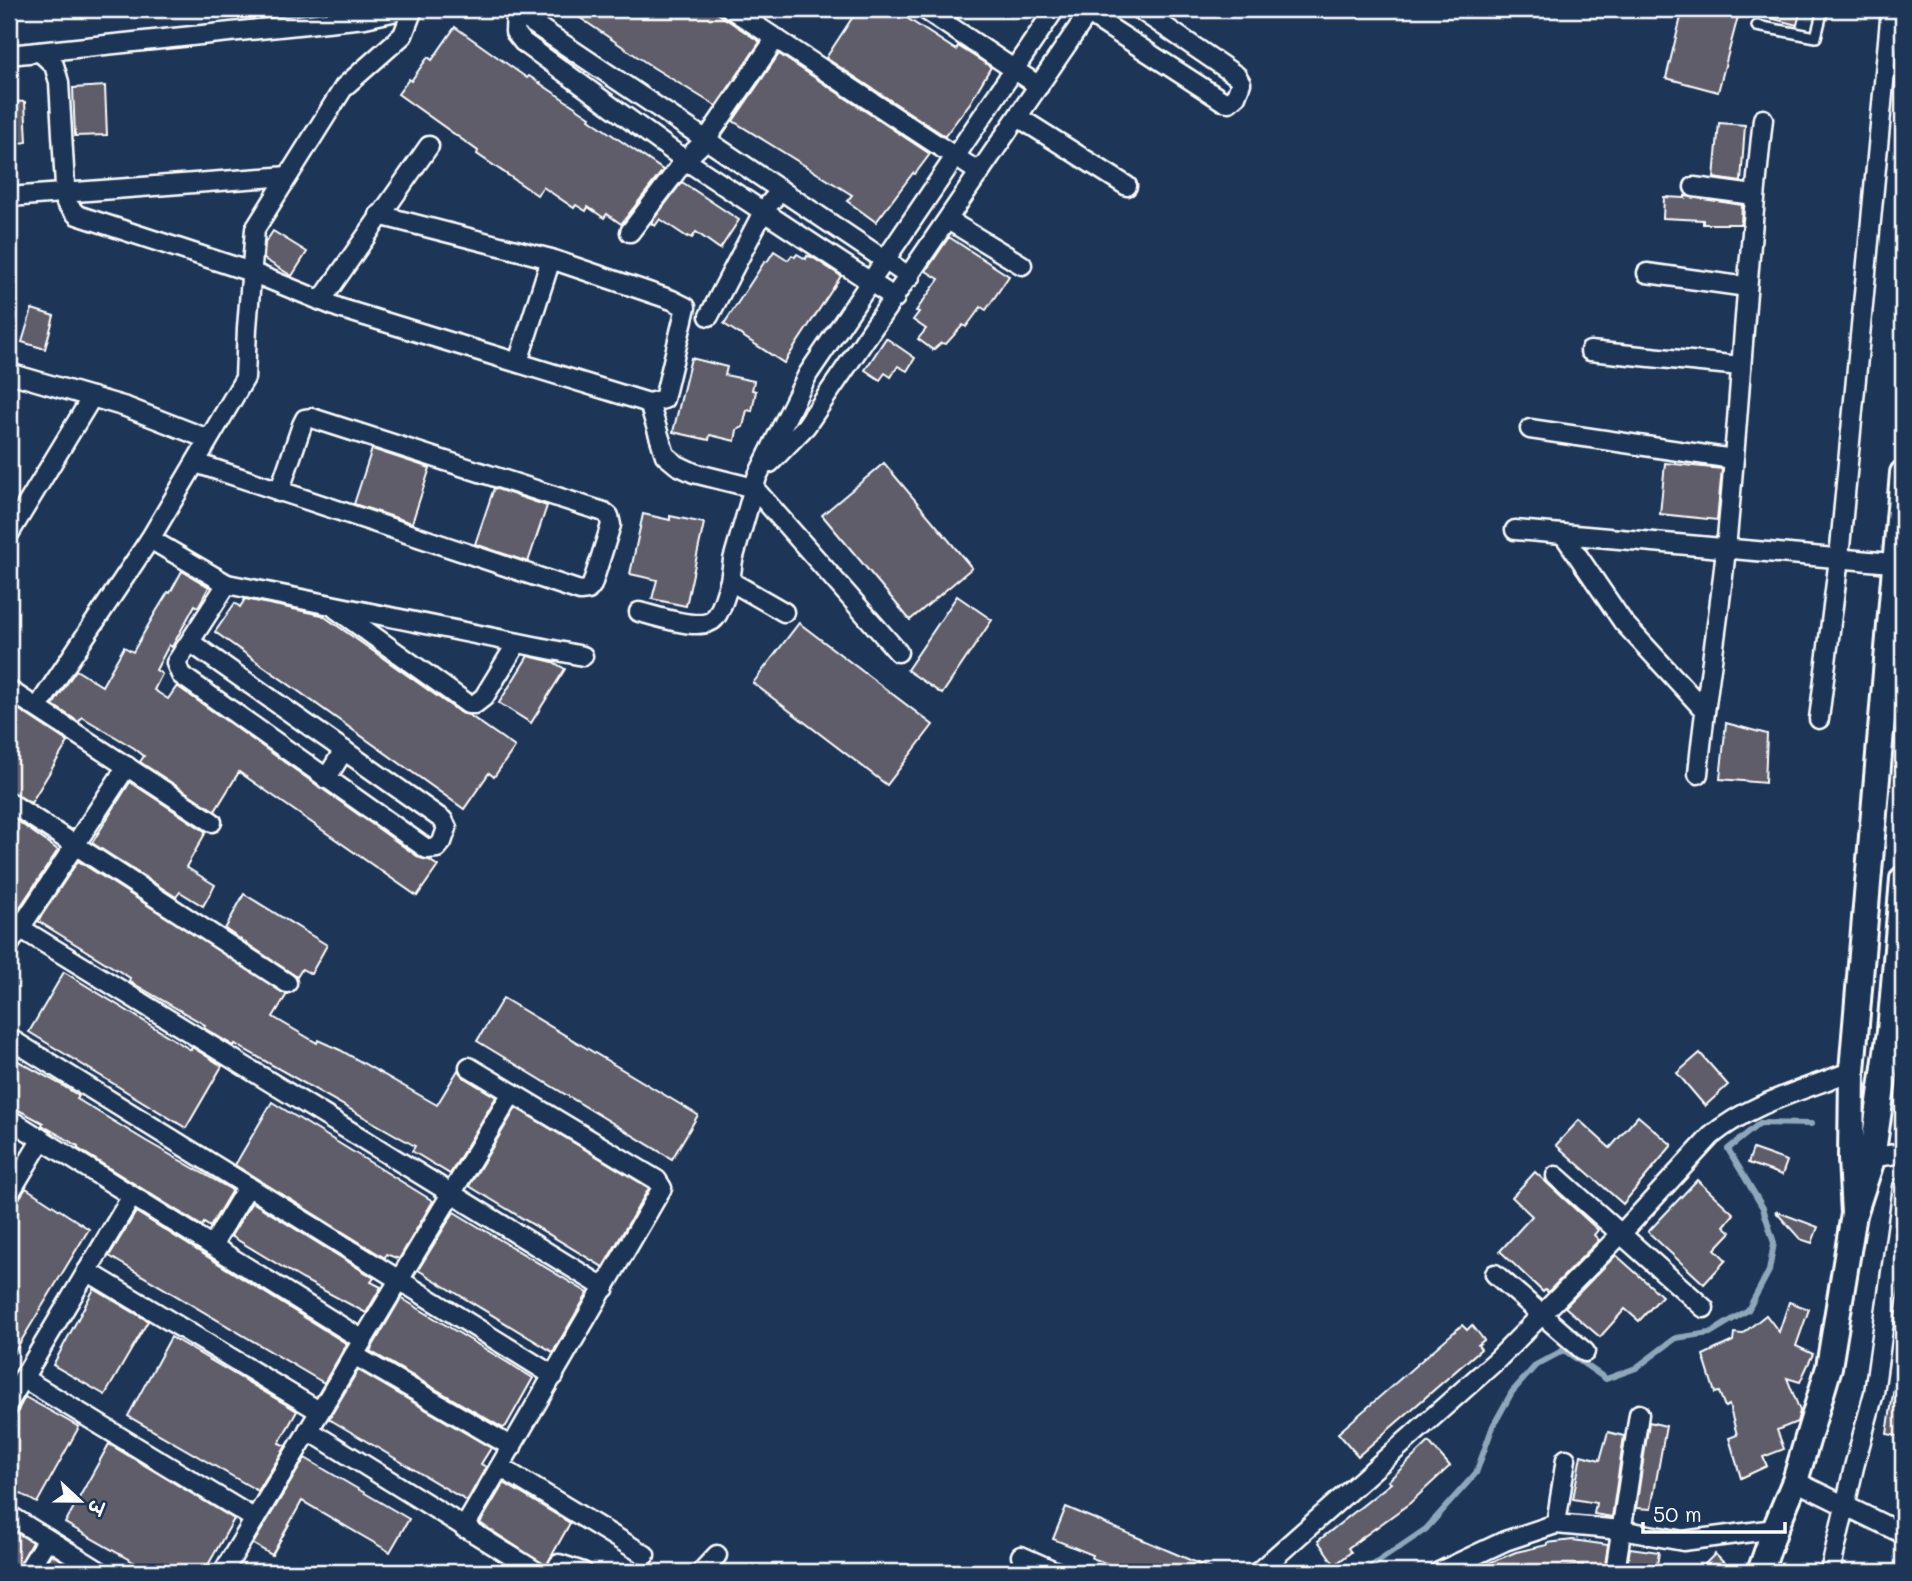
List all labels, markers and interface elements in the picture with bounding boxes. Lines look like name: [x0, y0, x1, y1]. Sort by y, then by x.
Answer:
north arrow: [46, 1466, 116, 1536]
scale bar: [1643, 1490, 1784, 1534]
text: उ: [81, 1495, 111, 1520]
text: 50 m: [1653, 1500, 1702, 1527]

